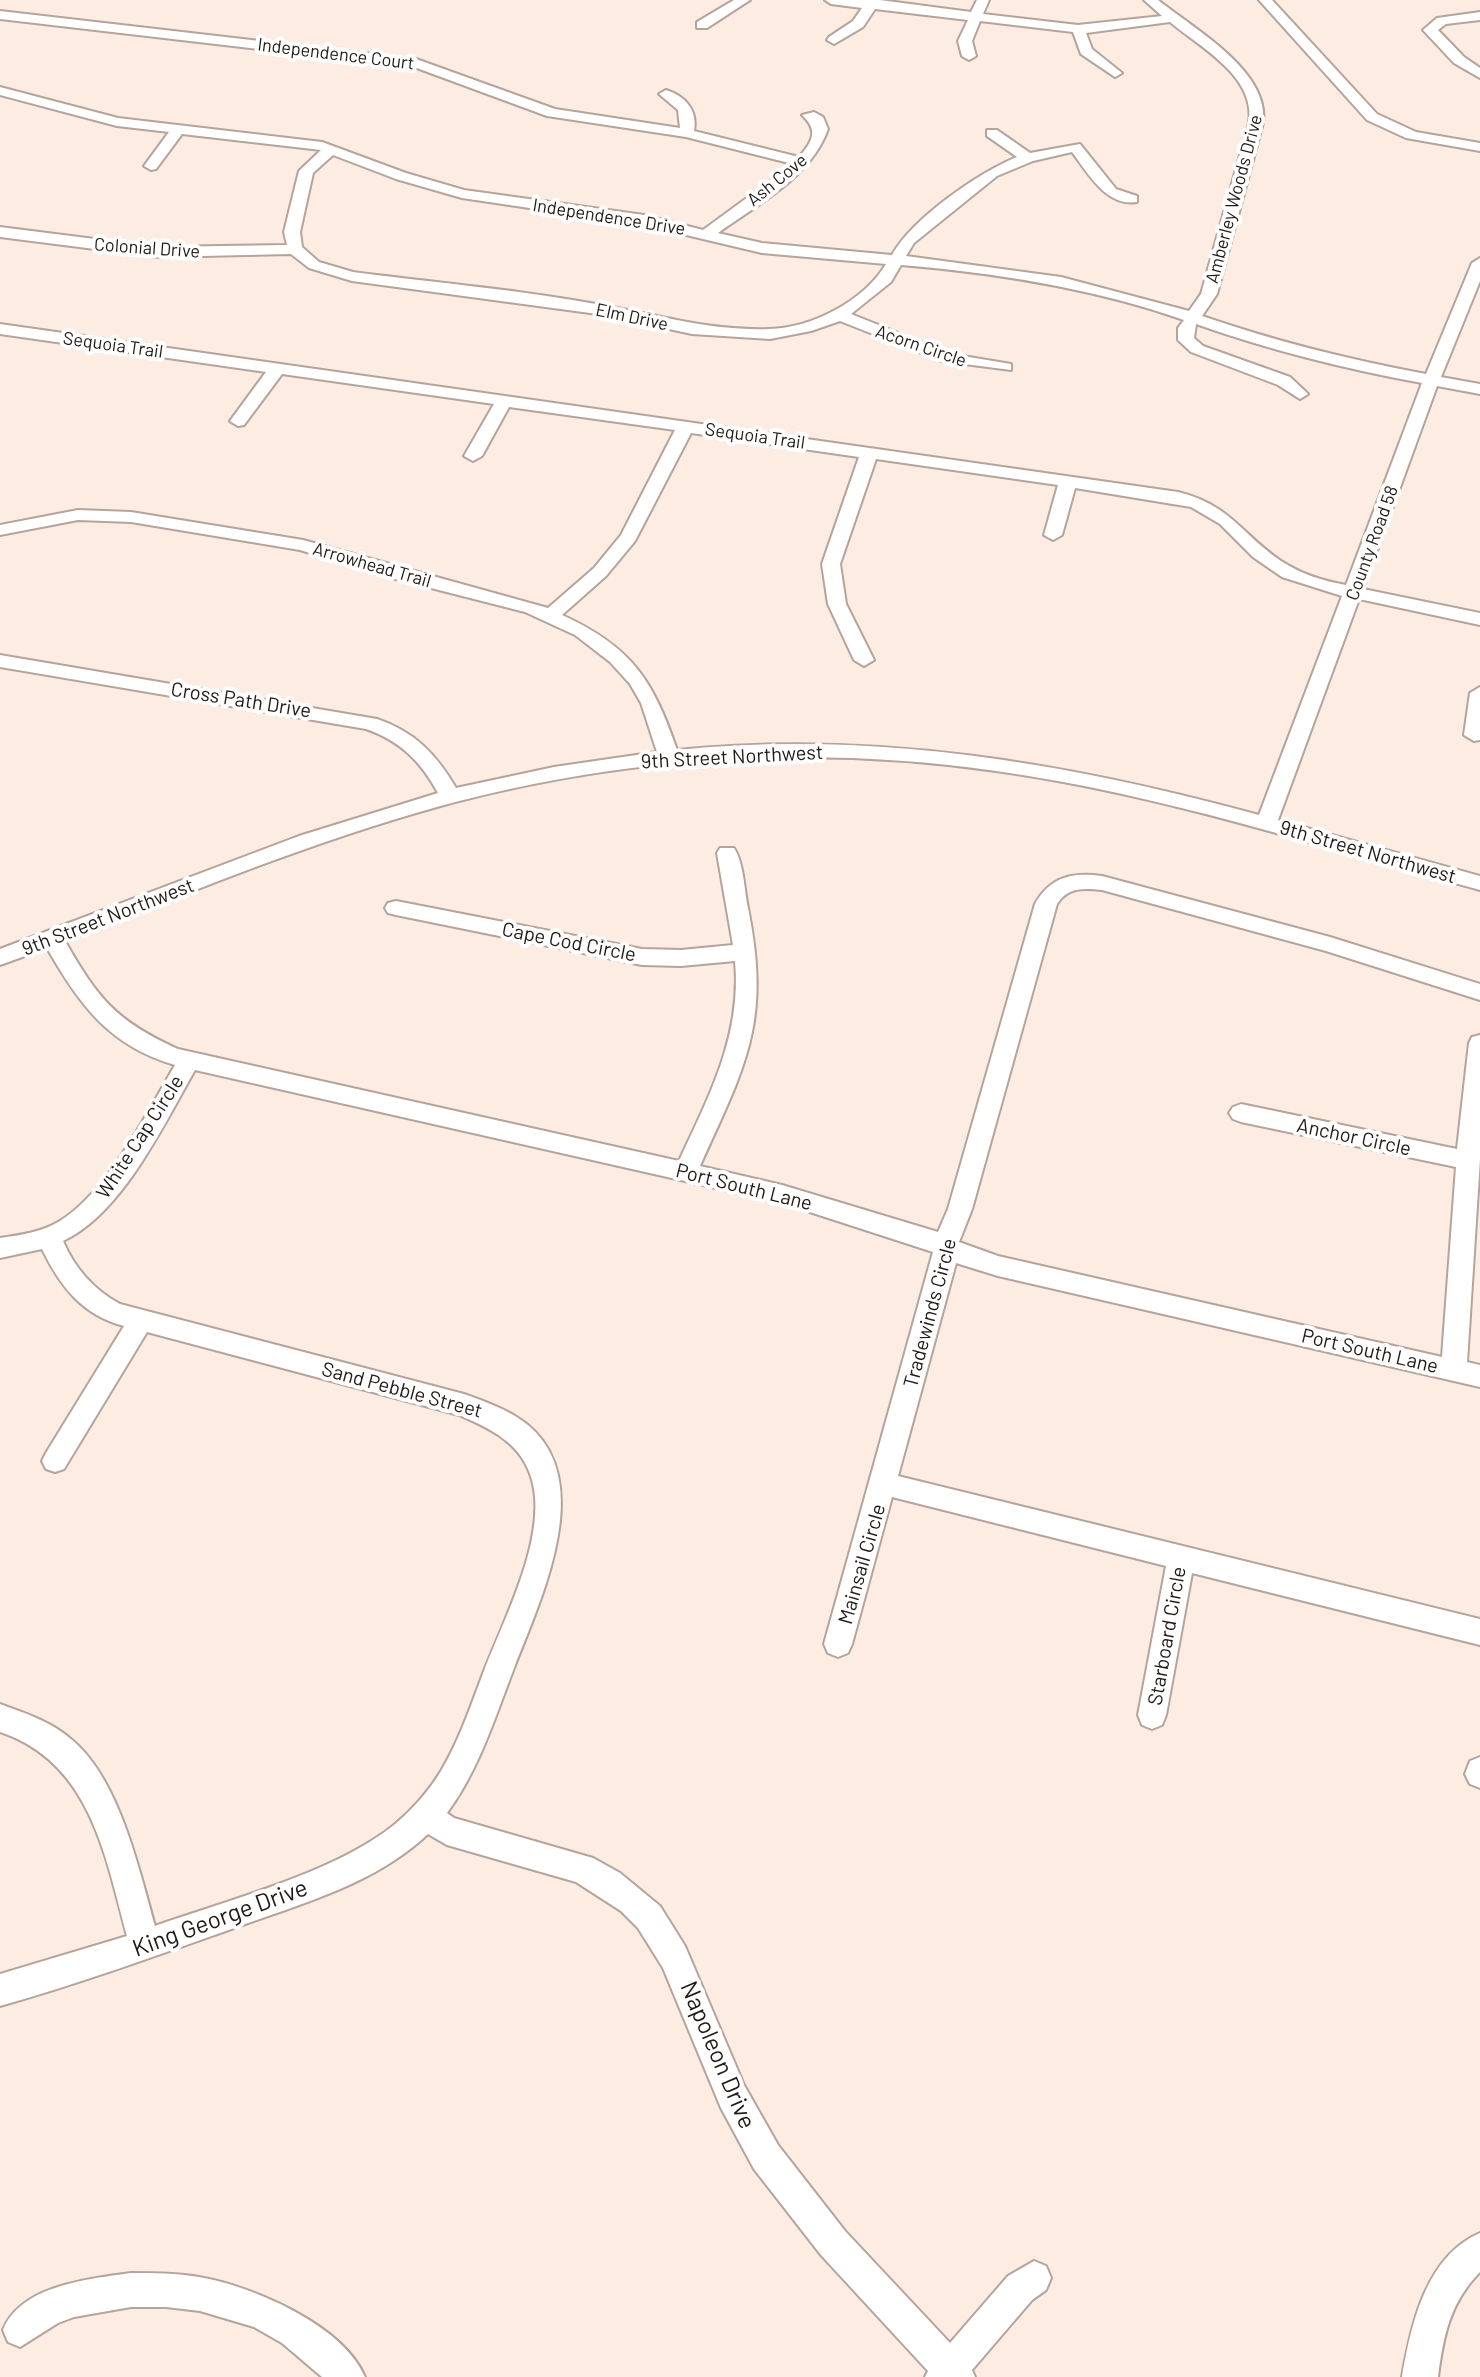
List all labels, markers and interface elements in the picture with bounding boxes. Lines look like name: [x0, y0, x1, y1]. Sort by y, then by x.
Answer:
street label: Independence Court: [256, 34, 416, 74]
street label: Amberley Woods Drive: [1201, 112, 1267, 286]
street label: Ash Cove: [743, 149, 811, 211]
street label: Independence Drive: [531, 194, 687, 240]
street label: Colonial Drive: [93, 234, 201, 262]
street label: Elm Drive: [594, 299, 670, 335]
street label: Acorn Circle: [873, 320, 969, 372]
street label: Sequoia Trail: [62, 327, 164, 363]
street label: Sequoia Trail: [704, 418, 806, 454]
street label: County Road 58: [1341, 483, 1403, 603]
street label: Arrowhead Trail: [310, 538, 434, 592]
street label: Cross Path Drive: [169, 677, 313, 723]
street label: 9th Street Northwest: [640, 740, 824, 774]
street label: 9th Street Northwest: [1277, 815, 1459, 889]
street label: 9th Street Northwest: [19, 873, 197, 961]
street label: Cape Cod Circle: [500, 917, 638, 967]
street label: White Cap Circle: [91, 1071, 189, 1203]
street label: Anchor Circle: [1295, 1113, 1413, 1161]
street label: Port South Lane: [673, 1158, 815, 1216]
street label: Tradewinds Circle: [898, 1236, 962, 1390]
street label: Port South Lane: [1299, 1324, 1441, 1378]
street label: Sand Pebble Street: [319, 1357, 485, 1423]
street label: Mainsail Circle: [833, 1501, 891, 1627]
street label: Starboard Circle: [1143, 1565, 1191, 1707]
street label: King George Drive: [128, 1873, 312, 1963]
street label: Napoleon Drive: [674, 1977, 762, 2133]

